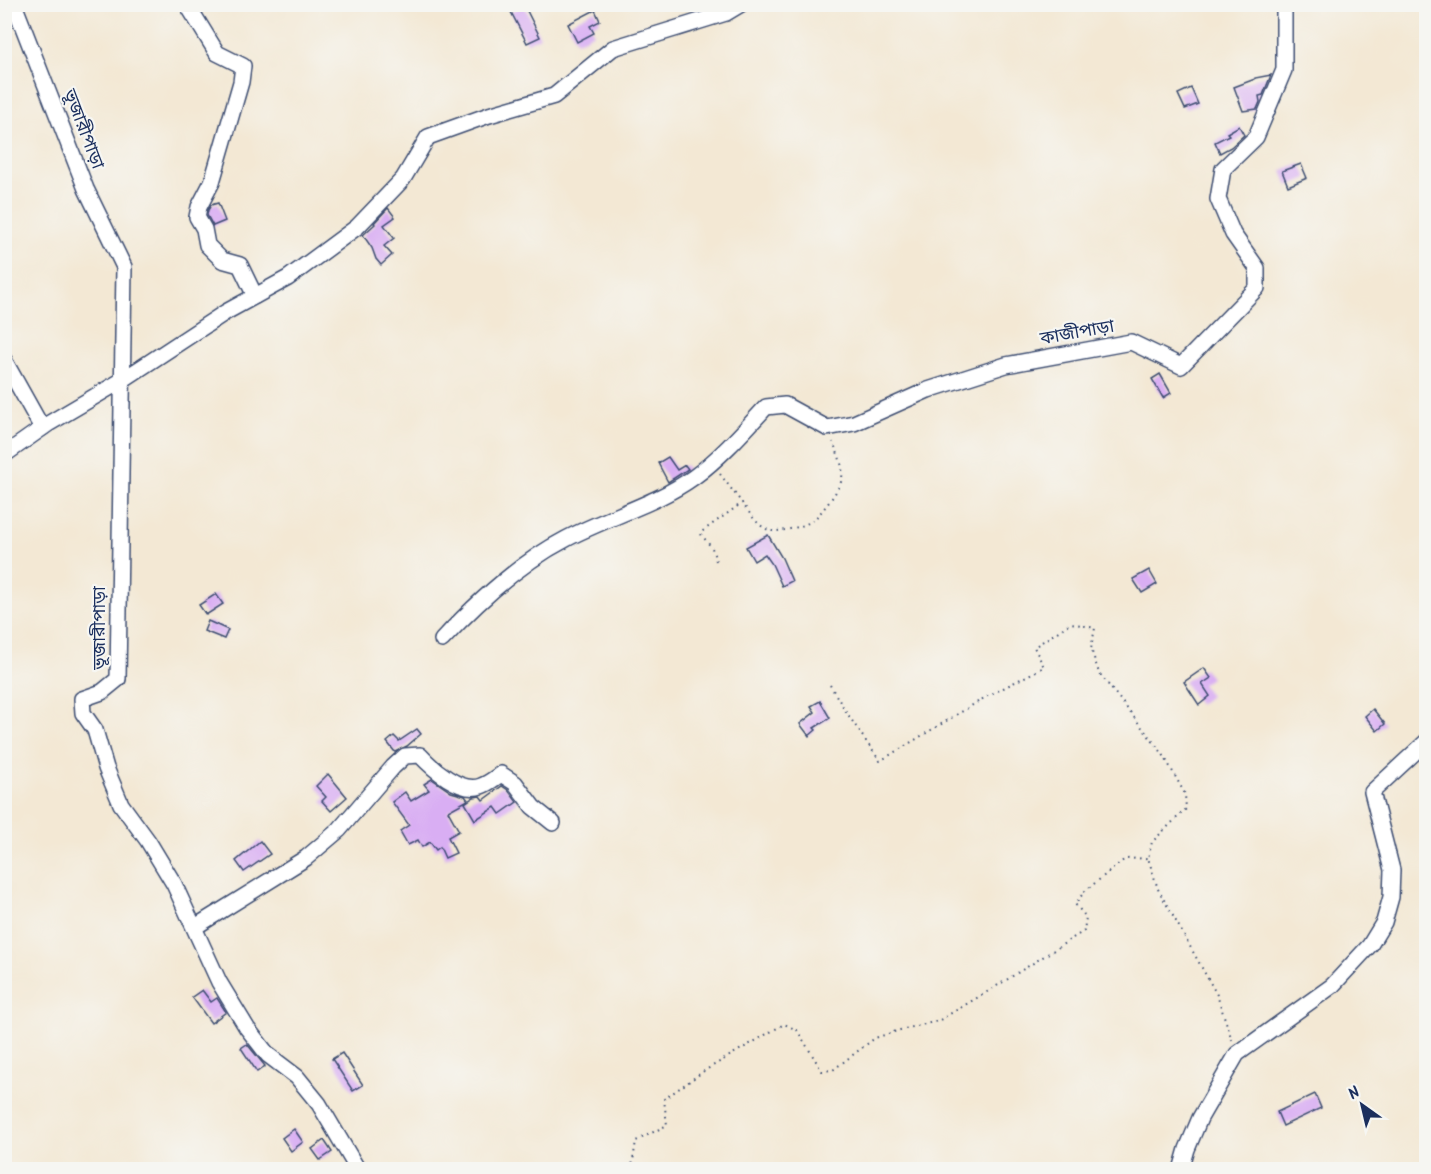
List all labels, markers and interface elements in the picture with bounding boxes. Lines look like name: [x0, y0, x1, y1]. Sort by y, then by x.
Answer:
street label: ভূজারীপাড়া: [54, 84, 111, 174]
street label: কাজীপাড়া: [1037, 313, 1117, 354]
street label: ভূজারীপাড়া: [86, 586, 115, 671]
north arrow: [1332, 1075, 1392, 1135]
text: N: [1343, 1081, 1366, 1107]

